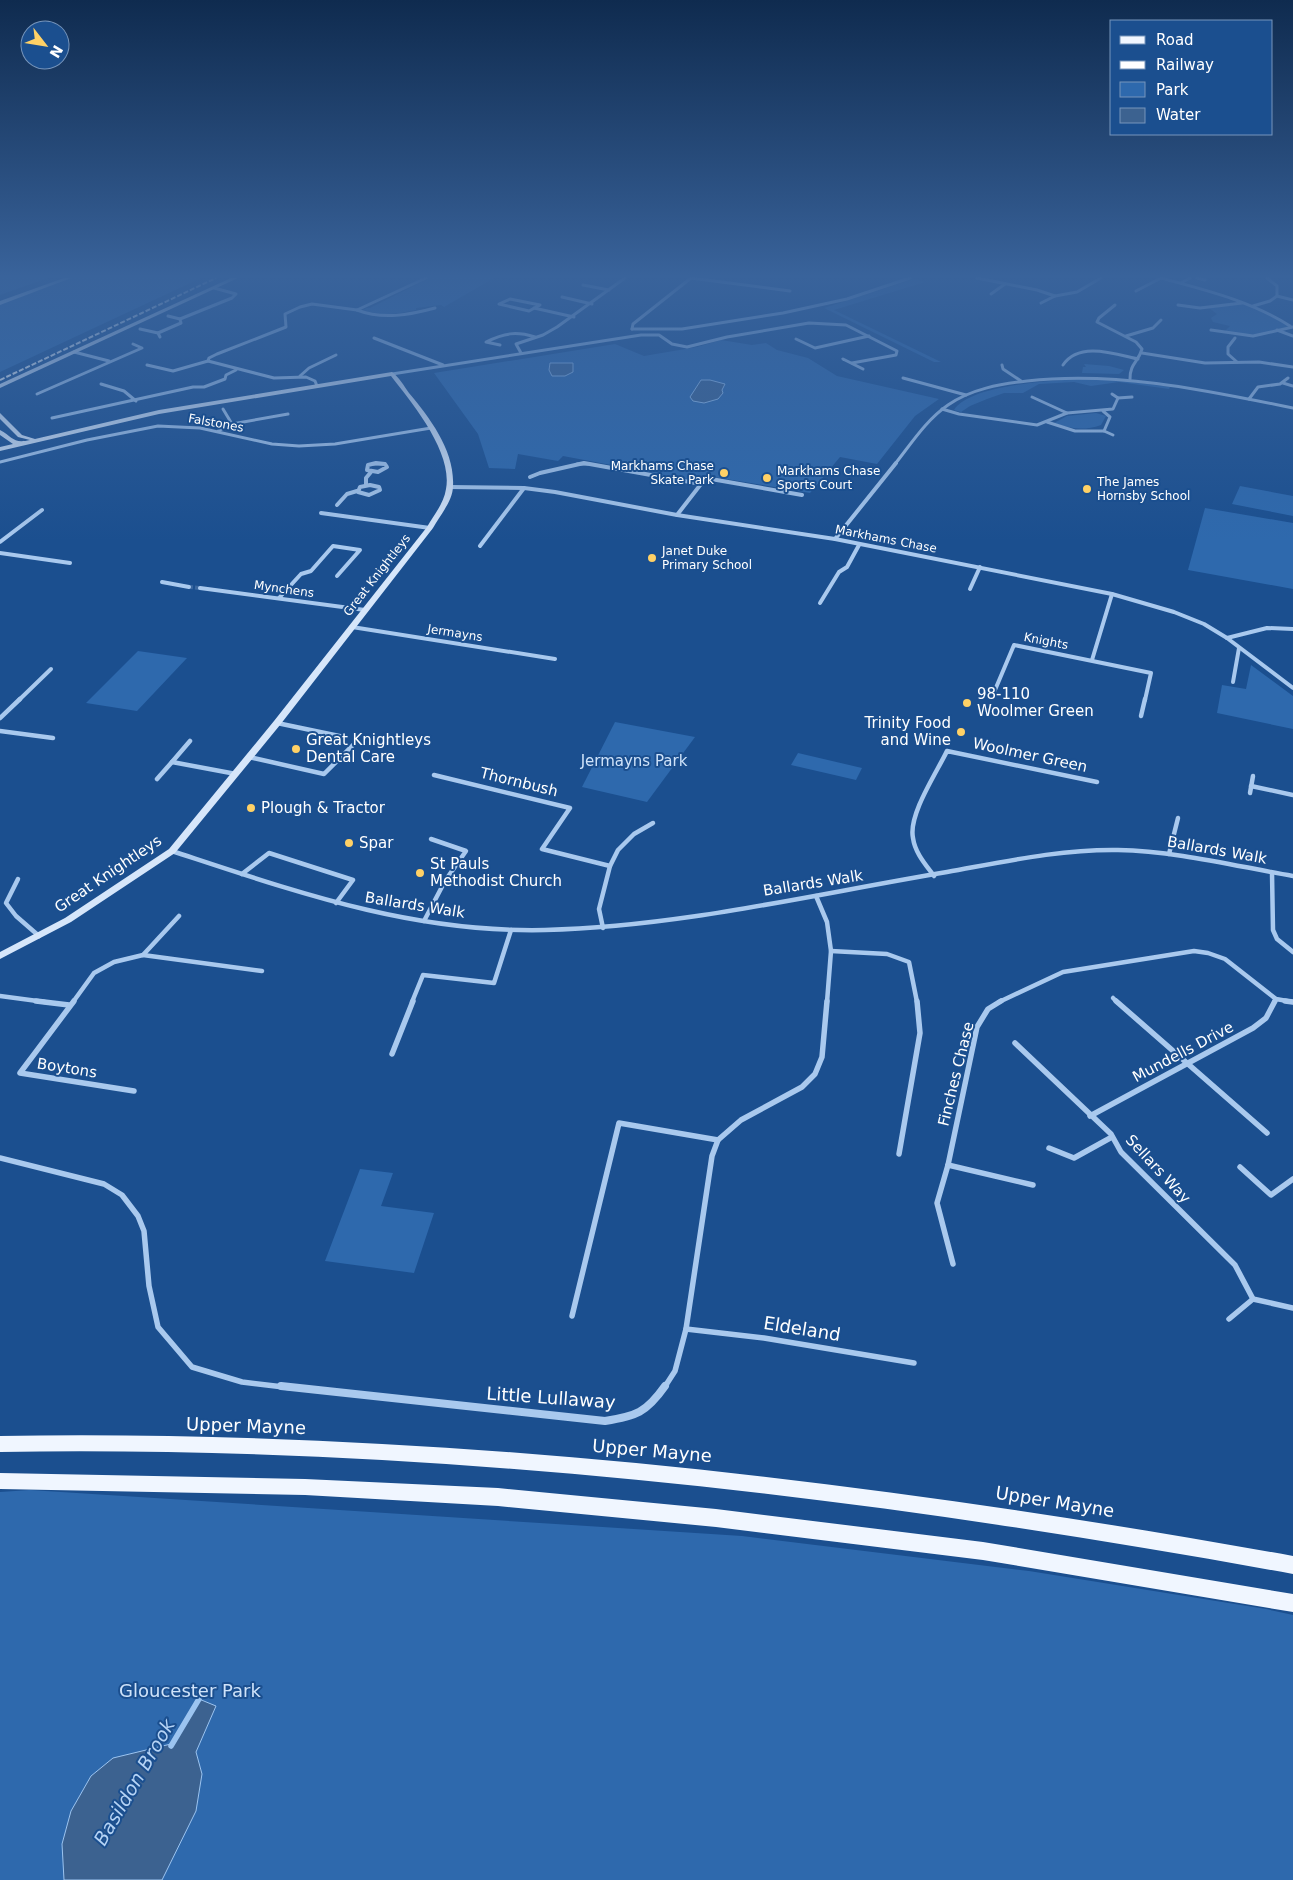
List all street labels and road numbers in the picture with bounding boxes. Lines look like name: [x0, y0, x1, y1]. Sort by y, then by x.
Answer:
street label: Falstones: [187, 411, 245, 435]
street label: Markhams Chase: [834, 522, 938, 556]
street label: Great Knightleys: [341, 531, 413, 619]
street label: Mynchens: [253, 578, 315, 600]
street label: Jermayns: [425, 622, 484, 644]
street label: Knights: [1023, 630, 1069, 652]
street label: Woolmer Green: [971, 734, 1089, 776]
street label: Thornbush: [477, 763, 560, 800]
street label: Great Knightleys: [51, 831, 165, 916]
street label: Ballards Walk: [1166, 832, 1269, 868]
street label: Ballards Walk: [762, 866, 865, 900]
street label: Ballards Walk: [364, 888, 467, 922]
street label: Mundells Drive: [1129, 1018, 1237, 1086]
street label: Finches Chase: [934, 1020, 978, 1128]
street label: Boytons: [36, 1054, 99, 1082]
street label: Sellars Way: [1122, 1131, 1194, 1207]
street label: Eldeland: [762, 1312, 842, 1345]
street label: Little Lullaway: [486, 1383, 617, 1413]
street label: Upper Mayne: [186, 1413, 306, 1438]
street label: Upper Mayne: [591, 1435, 713, 1466]
street label: Upper Mayne: [994, 1482, 1116, 1521]

